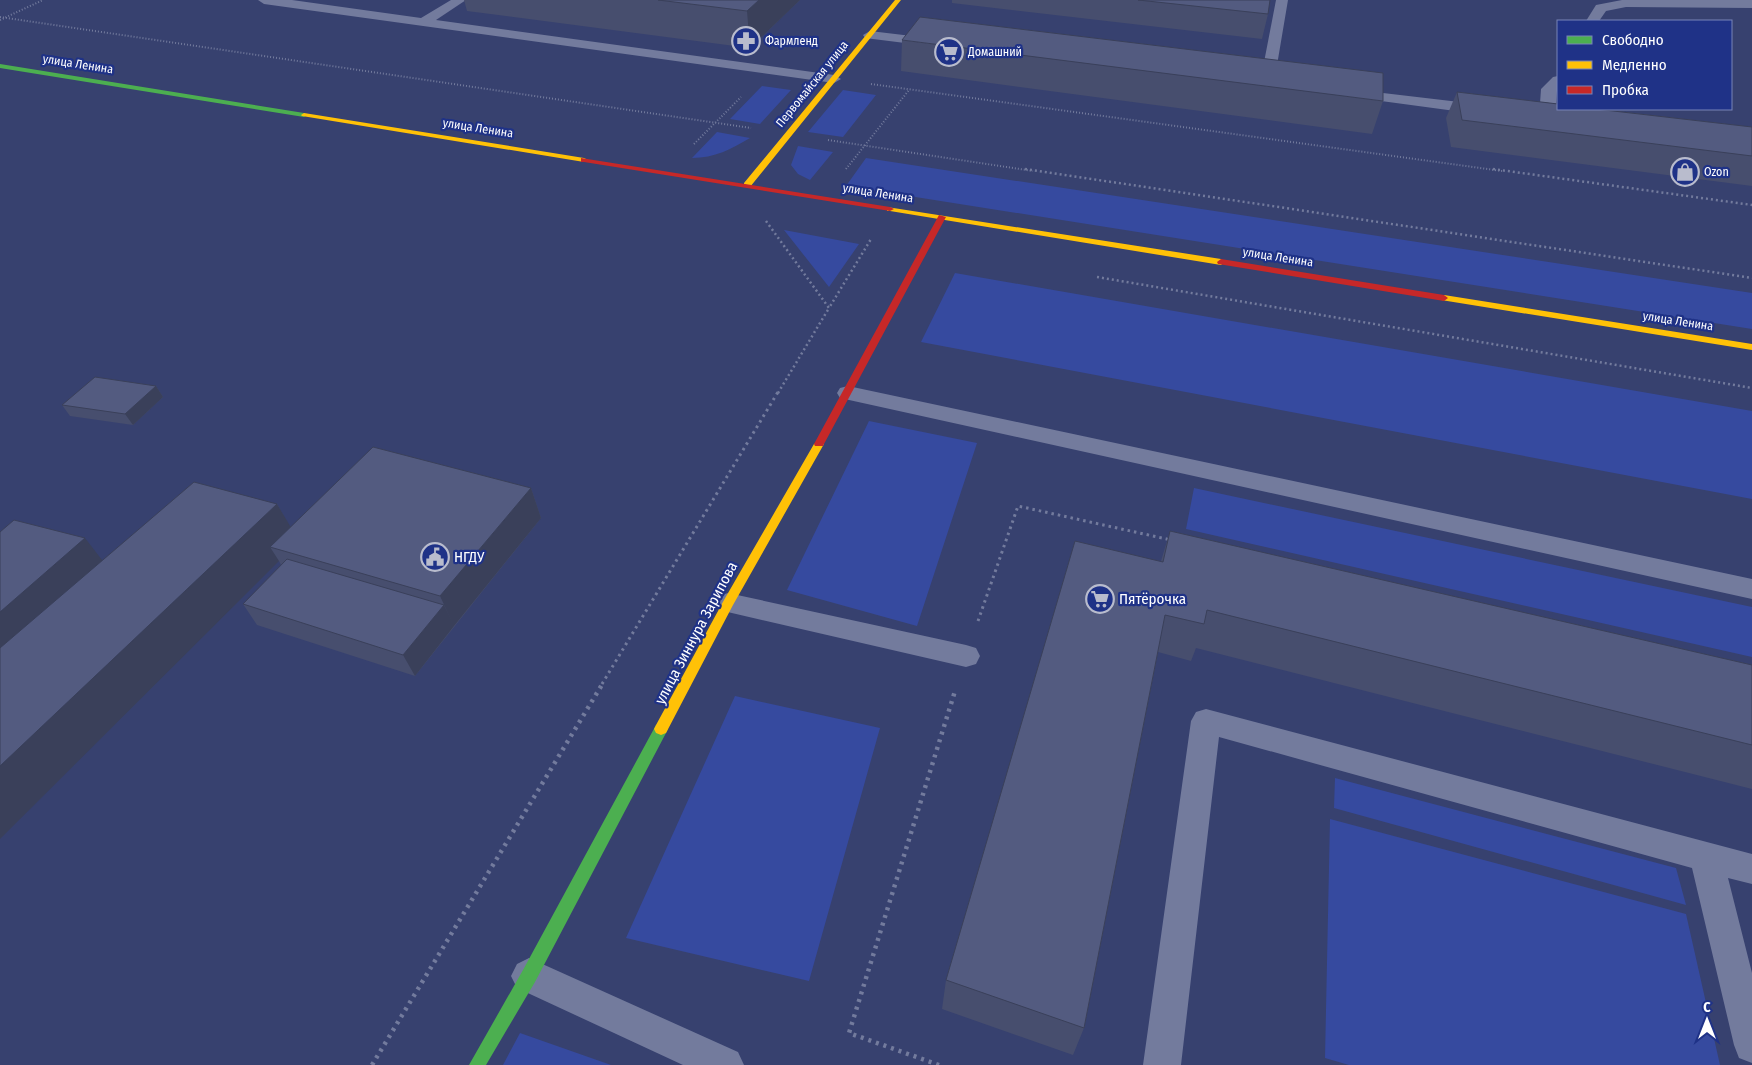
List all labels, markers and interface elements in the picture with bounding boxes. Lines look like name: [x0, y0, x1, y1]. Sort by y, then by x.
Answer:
legend: [1557, 20, 1732, 110]
pharmacy icon: Фармленд: [731, 26, 761, 56]
text: Свободно: [1602, 31, 1664, 49]
place label: Фармленд: [765, 34, 818, 48]
supermarket icon: Домашний: [934, 37, 964, 67]
street label: Первомайская улица: [773, 38, 851, 130]
place label: Домашний: [967, 45, 1022, 59]
street label: улица Ленина: [42, 52, 114, 76]
text: Медленно: [1602, 56, 1667, 74]
text: Пробка: [1602, 81, 1649, 99]
street label: улица Ленина: [442, 116, 514, 140]
shop icon: Ozon: [1670, 157, 1700, 187]
place label: Ozon: [1704, 165, 1729, 179]
street label: улица Ленина: [842, 181, 914, 205]
street label: улица Ленина: [1242, 245, 1314, 269]
street label: улица Ленина: [1642, 309, 1714, 333]
public building icon: НГДУ: [420, 542, 450, 572]
place label: НГДУ: [454, 548, 485, 566]
street label: улица Зиннура Зарипова: [651, 559, 741, 707]
supermarket icon: Пятёрочка: [1085, 584, 1115, 614]
place label: Пятёрочка: [1119, 590, 1186, 608]
north arrow: [1682, 995, 1732, 1045]
text: С: [1703, 999, 1711, 1016]

